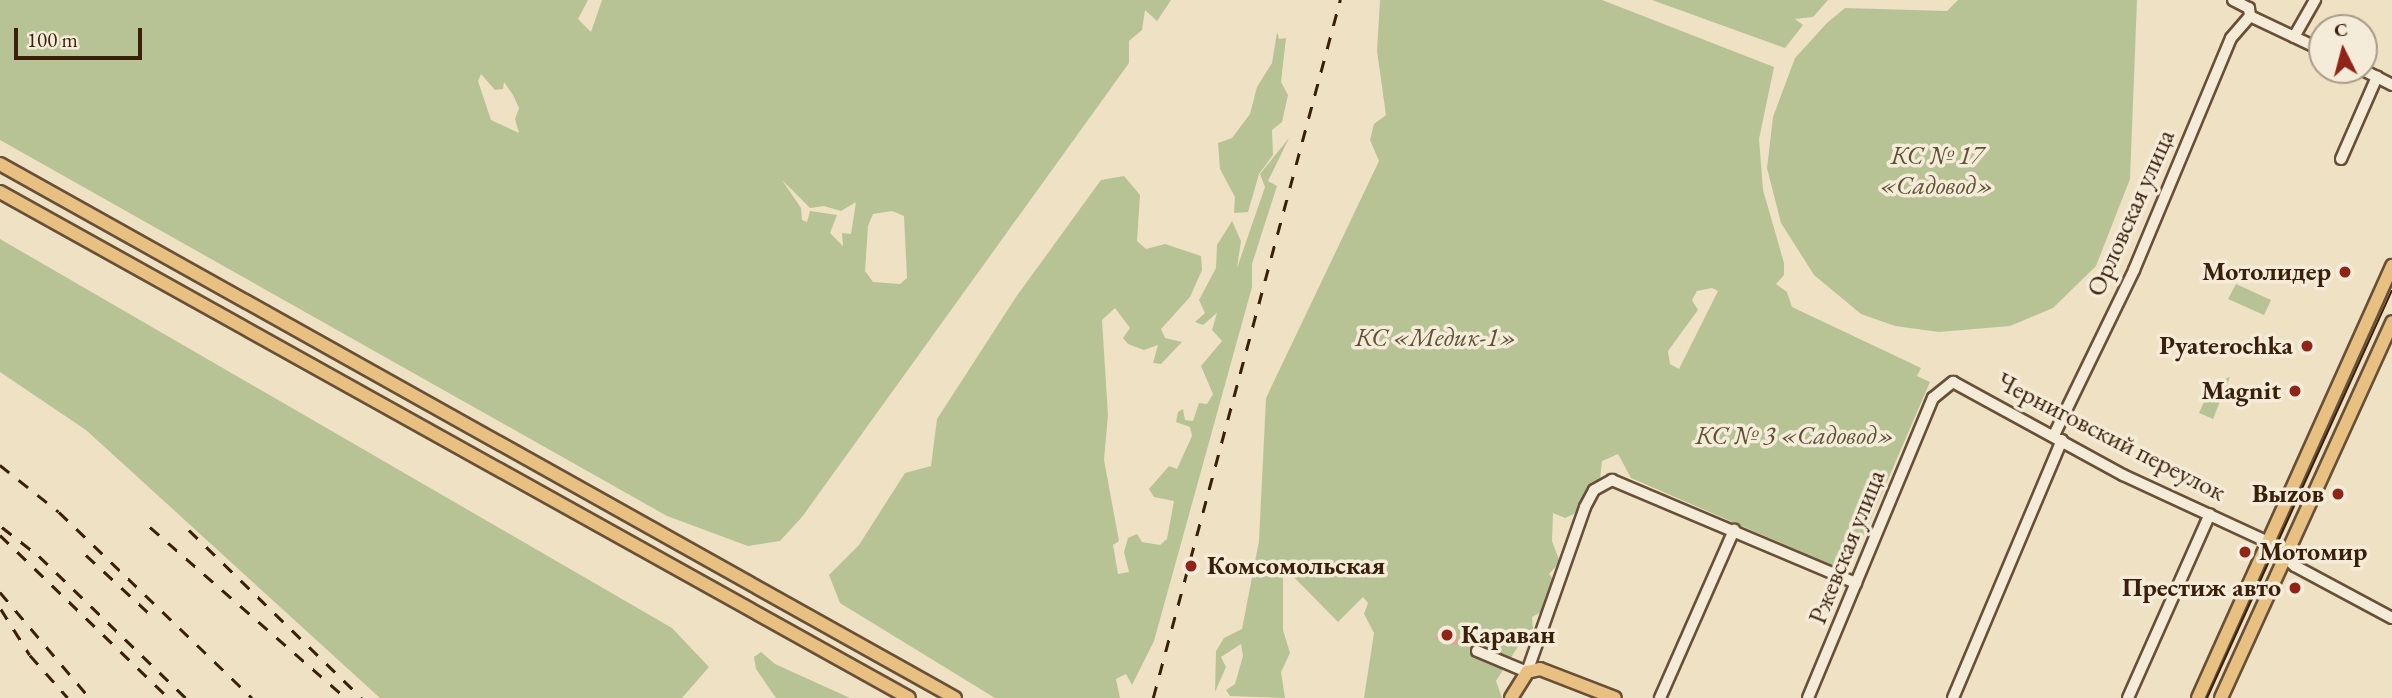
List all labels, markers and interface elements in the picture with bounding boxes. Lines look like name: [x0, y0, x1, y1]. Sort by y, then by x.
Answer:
scale bar: [18, 14, 145, 58]
north arrow: [2308, 14, 2378, 84]
text: С: [2333, 16, 2349, 43]
text: 100 m: [27, 26, 78, 53]
street label: Орловская улица: [2080, 125, 2182, 301]
park label: КС № 17 «Садовод»: [1880, 140, 1994, 202]
place label: Мотолидер: [2202, 256, 2331, 288]
marker: Мотолидер: [2337, 264, 2353, 280]
park label: КС «Медик-1»: [1355, 322, 1517, 354]
place label: Pyaterochka: [2159, 330, 2293, 362]
marker: Pyaterochka: [2299, 338, 2315, 354]
street label: Черниговский переулок: [1992, 366, 2230, 508]
place label: Magnit: [2201, 375, 2281, 407]
marker: Magnit: [2287, 383, 2303, 399]
park label: КС № 3 «Садовод»: [1695, 420, 1895, 452]
street label: Ржевская улица: [1802, 465, 1892, 629]
place label: Выzов: [2252, 478, 2324, 510]
marker: Выzов: [2330, 486, 2346, 502]
place label: Мотомир: [2259, 536, 2367, 568]
marker: Мотомир: [2237, 544, 2253, 560]
place label: Комсомольская: [1207, 550, 1385, 582]
marker: Комсомольская: [1181, 556, 1201, 576]
place label: Престиж авто: [2122, 572, 2281, 604]
marker: Престиж авто: [2287, 580, 2303, 596]
place label: Караван: [1461, 619, 1555, 651]
marker: Караван: [1439, 627, 1455, 643]

